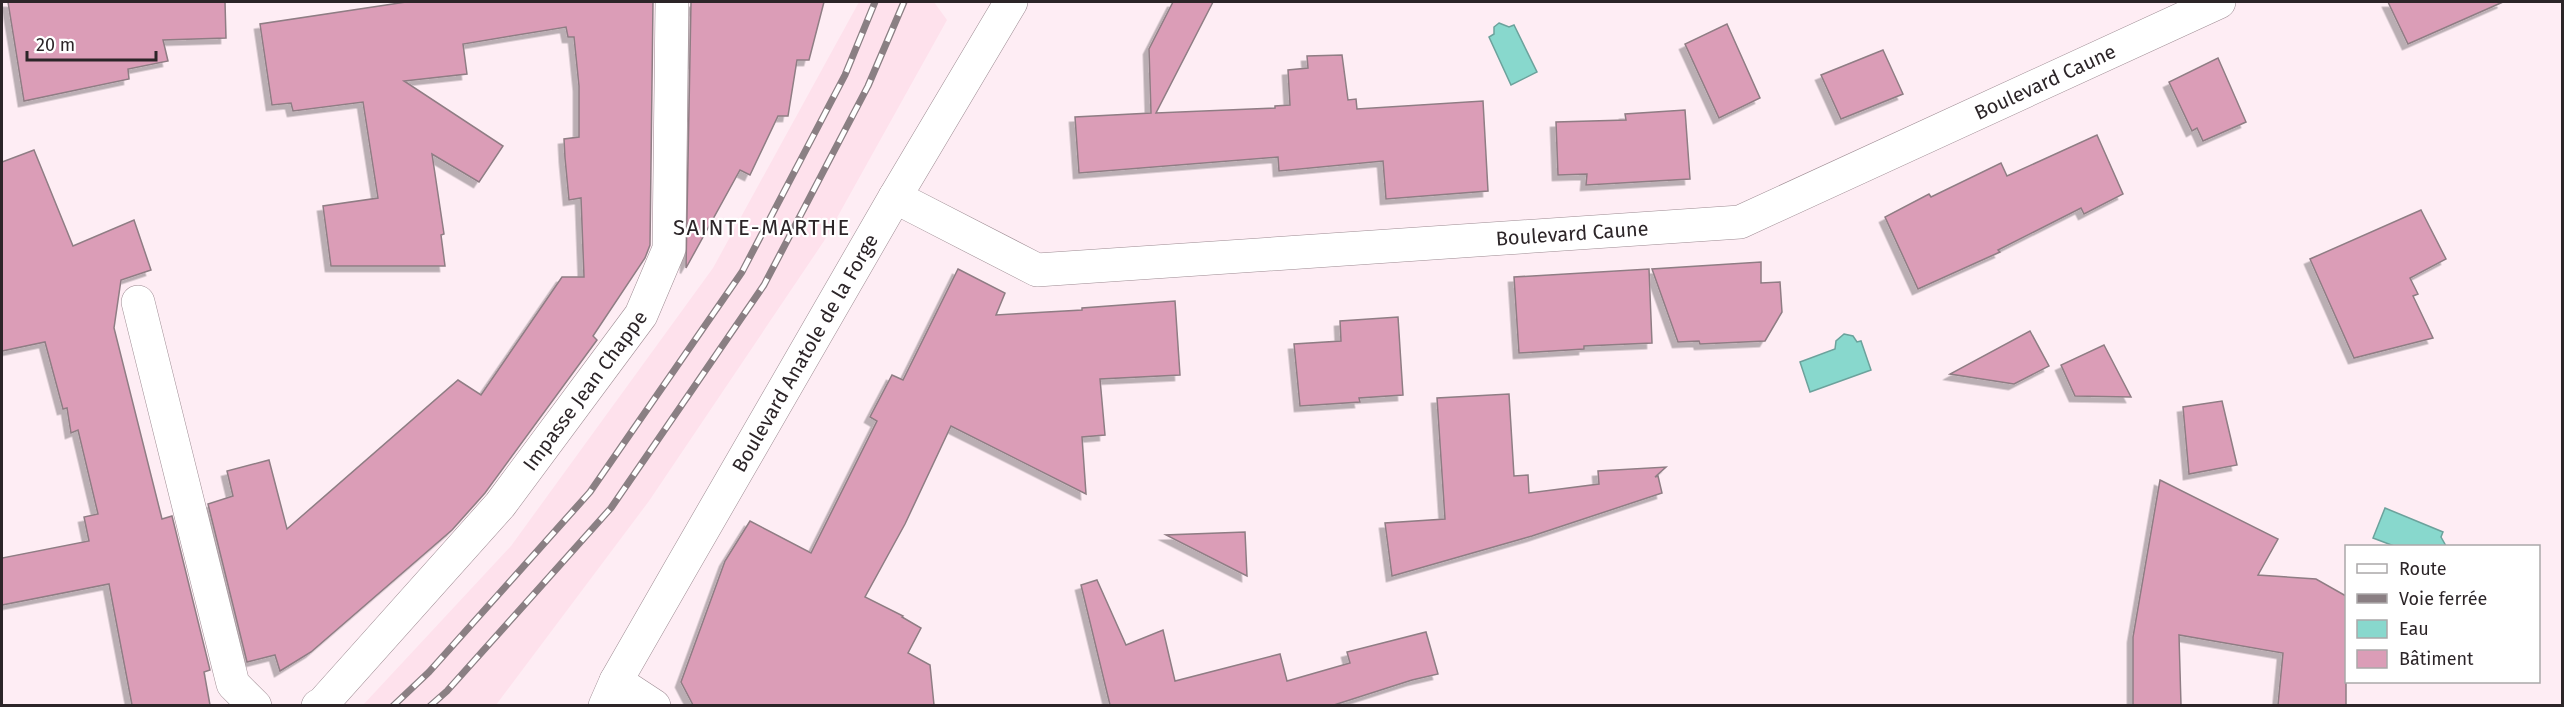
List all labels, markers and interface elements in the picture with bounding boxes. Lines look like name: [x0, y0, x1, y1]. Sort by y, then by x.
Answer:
scale bar: [27, 24, 156, 62]
text: 20 m: [36, 34, 75, 56]
street label: Boulevard Caune: [1970, 39, 2120, 125]
district label: SAINTE-MARTHE: [673, 214, 851, 241]
street label: Boulevard Caune: [1495, 216, 1649, 251]
street label: Boulevard Anatole de la Forge: [727, 230, 883, 476]
street label: Impasse Jean Chappe: [518, 306, 652, 475]
legend: [2345, 545, 2540, 683]
text: Route: [2399, 558, 2447, 580]
text: Voie ferrée: [2399, 588, 2487, 610]
text: Eau: [2399, 618, 2429, 640]
text: Bâtiment: [2399, 648, 2474, 670]

